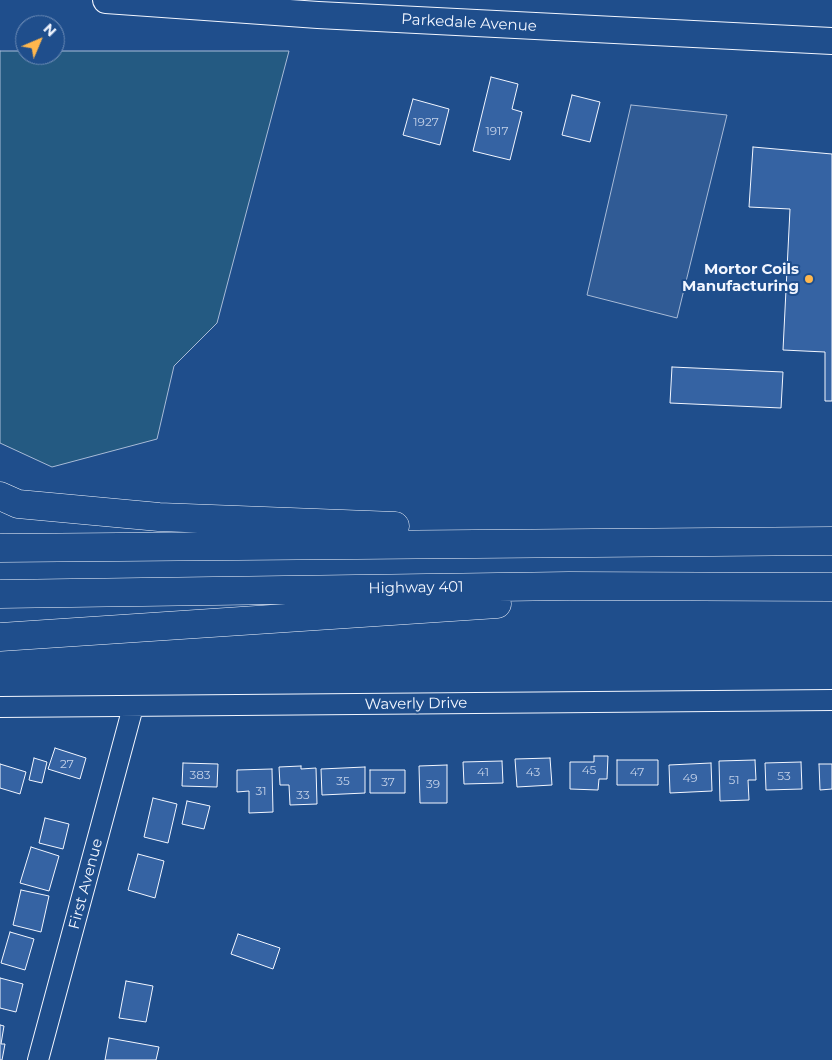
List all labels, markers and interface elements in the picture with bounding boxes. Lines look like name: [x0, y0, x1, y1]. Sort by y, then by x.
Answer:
street label: Parkedale Avenue: [401, 10, 537, 36]
north arrow: [15, 15, 65, 65]
text: N: [40, 20, 60, 40]
house number: 1927: [413, 115, 439, 129]
house number: 1917: [485, 124, 509, 138]
place label: Mortor Coils Manufacturing: [682, 261, 799, 296]
marker: Mortor Coils Manufacturing: [803, 273, 815, 285]
street label: Highway 401: [368, 578, 464, 598]
street label: Waverly Drive: [364, 694, 468, 714]
house number: 27: [60, 757, 74, 771]
house number: 45: [582, 763, 596, 777]
house number: 41: [477, 765, 489, 779]
house number: 43: [526, 765, 540, 779]
house number: 47: [630, 765, 644, 779]
house number: 383: [189, 768, 211, 782]
house number: 53: [777, 769, 791, 783]
house number: 49: [682, 771, 698, 785]
house number: 51: [728, 773, 740, 787]
house number: 35: [336, 774, 350, 788]
house number: 37: [381, 775, 395, 789]
house number: 39: [426, 777, 440, 791]
house number: 31: [255, 784, 267, 798]
house number: 33: [296, 788, 310, 802]
street label: First Avenue: [65, 837, 107, 931]

